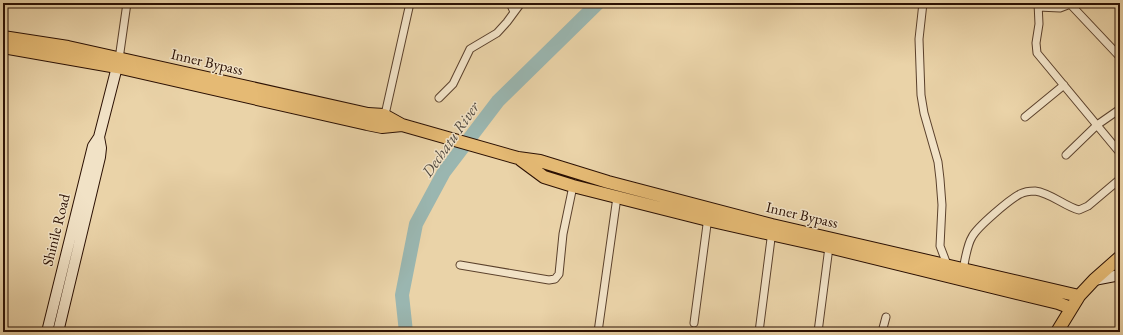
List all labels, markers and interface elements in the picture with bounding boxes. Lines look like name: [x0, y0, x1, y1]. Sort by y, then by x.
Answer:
street label: Inner Bypass: [169, 44, 245, 79]
water label: Dechatu River: [416, 97, 485, 182]
street label: Shinile Road: [37, 191, 74, 268]
street label: Inner Bypass: [764, 197, 840, 232]

